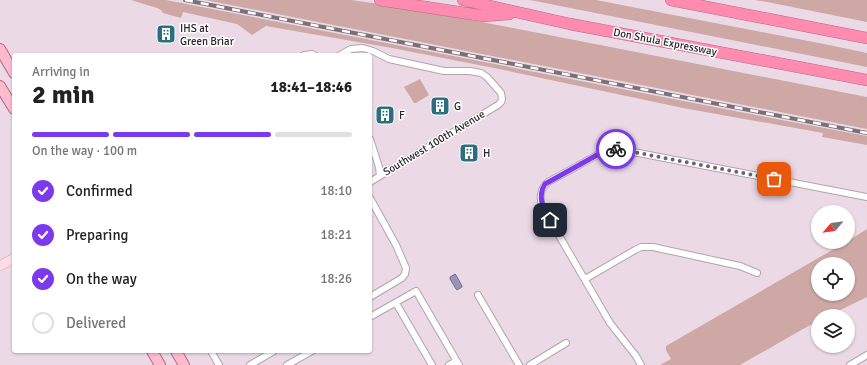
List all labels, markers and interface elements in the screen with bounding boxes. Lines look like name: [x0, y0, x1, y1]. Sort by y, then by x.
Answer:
place label: IHS at Green Briar: [180, 22, 234, 48]
building icon: IHS at Green Briar: [155, 23, 177, 45]
street label: Don Shula Expressway: [612, 26, 719, 59]
text: Arriving in: [32, 64, 90, 80]
text: 18:41–18:46: [271, 78, 352, 96]
text: 2 min: [32, 79, 95, 111]
building icon: G: [429, 95, 451, 117]
place label: G: [454, 100, 461, 113]
building icon: F: [374, 104, 396, 126]
street label: Southwest 100th Avenue: [381, 107, 487, 179]
place label: F: [399, 109, 405, 122]
courier: [596, 129, 636, 169]
icon: bike: [605, 138, 627, 160]
building icon: H: [458, 142, 480, 164]
text: On the way · 100 m: [32, 143, 137, 159]
place label: H: [483, 147, 490, 160]
pin: [757, 162, 791, 196]
icon: bag: [763, 168, 785, 190]
icon: check: [32, 180, 54, 202]
text: Confirmed: [66, 182, 133, 200]
text: 18:10: [320, 183, 352, 199]
pin: [533, 203, 567, 237]
north arrow: [811, 205, 855, 249]
map controls: [811, 205, 855, 353]
icon: home: [539, 209, 561, 231]
icon: check: [32, 224, 54, 246]
text: Preparing: [66, 226, 129, 244]
text: 18:21: [320, 227, 352, 243]
button: locate: [811, 257, 855, 301]
icon: check: [32, 268, 54, 290]
text: On the way: [66, 270, 137, 288]
text: 18:26: [320, 271, 352, 287]
button: layers: [811, 309, 855, 353]
text: Delivered: [66, 314, 126, 332]

